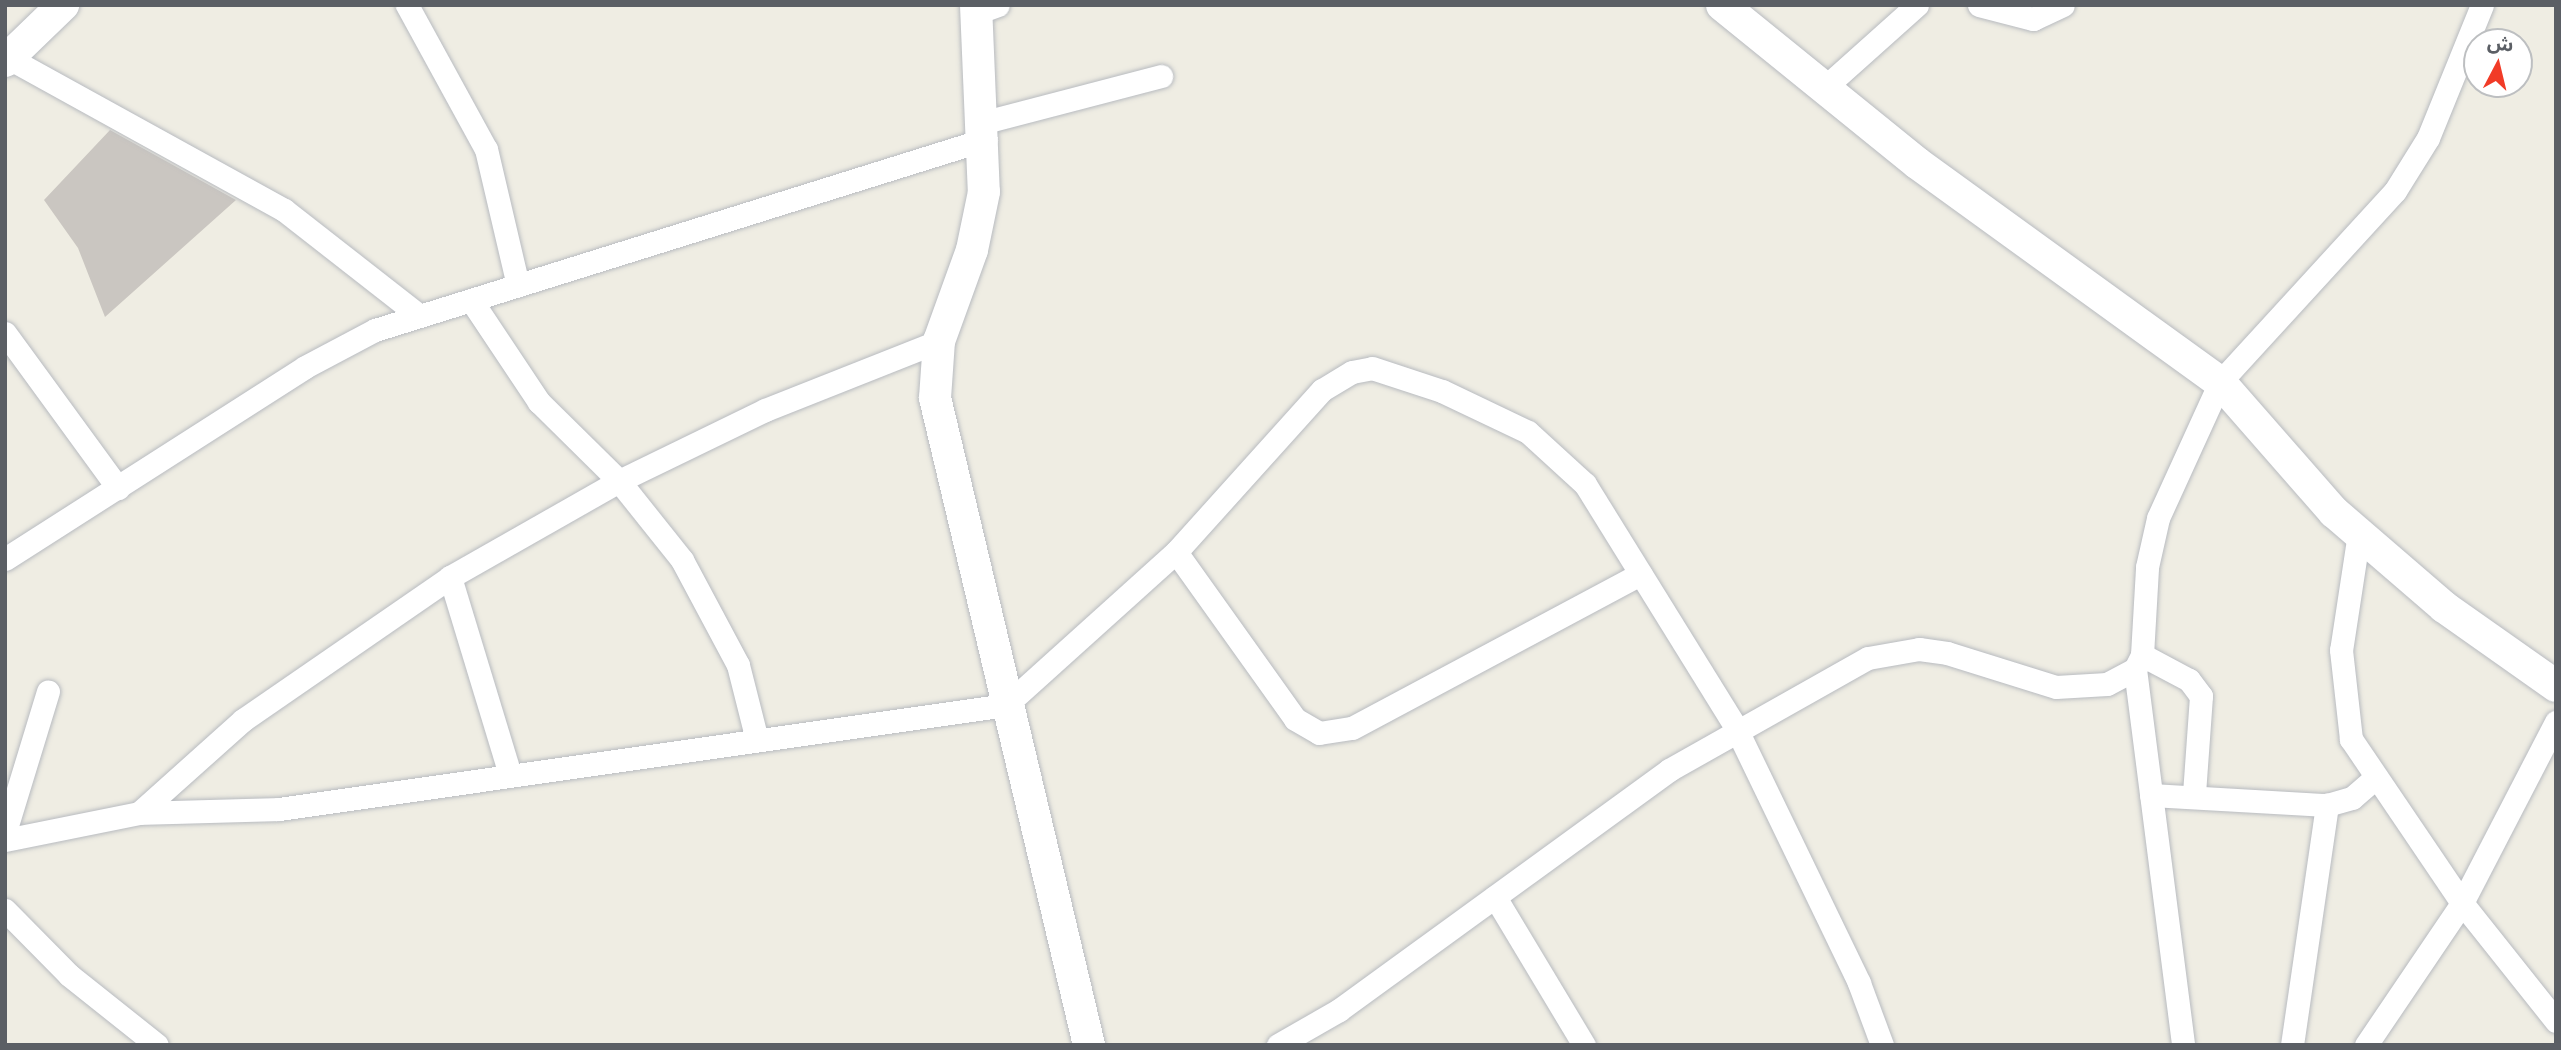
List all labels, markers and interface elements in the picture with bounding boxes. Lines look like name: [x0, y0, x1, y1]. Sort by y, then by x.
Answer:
north arrow: [2463, 28, 2533, 98]
text: ش: [2486, 29, 2515, 59]

